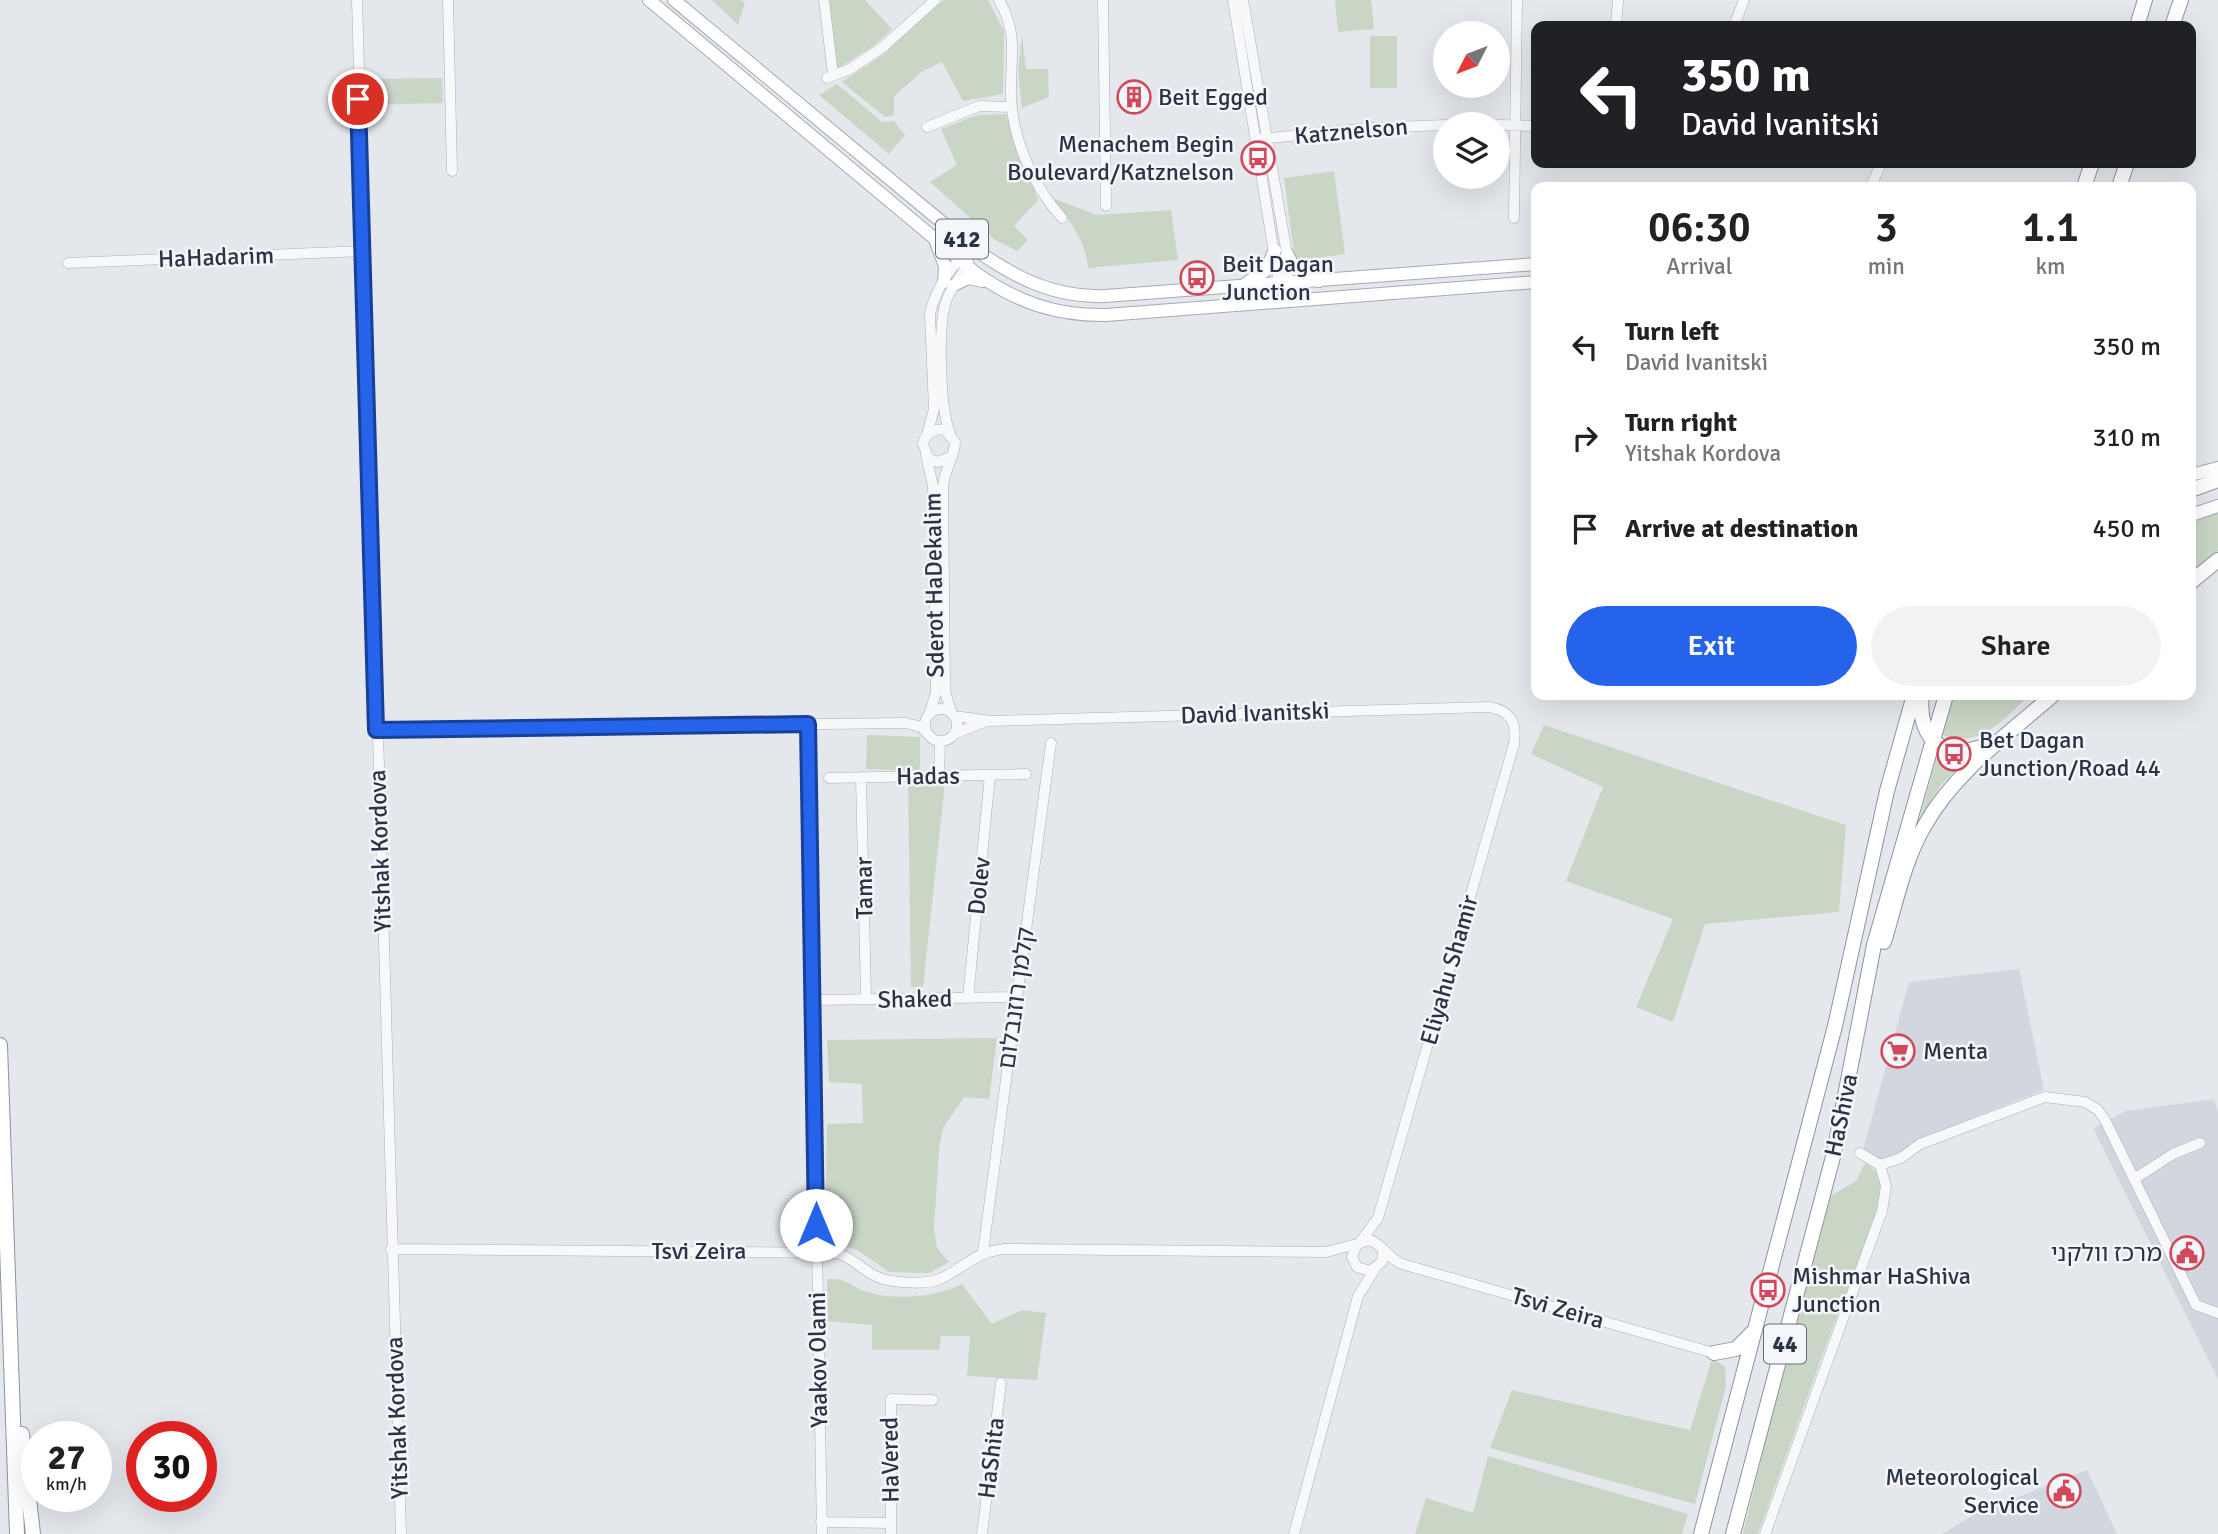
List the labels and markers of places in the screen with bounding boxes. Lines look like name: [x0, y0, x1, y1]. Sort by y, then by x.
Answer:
pin: [328, 69, 388, 129]
building icon: Beit Egged: [1115, 78, 1153, 116]
place label: Beit Egged: [1158, 82, 1268, 112]
place label: Menachem Begin Boulevard/Katznelson: [1007, 129, 1234, 187]
bus stop icon: Menachem Begin Boulevard/Katznelson: [1239, 139, 1277, 177]
place label: Beit Dagan Junction: [1222, 249, 1334, 307]
bus stop icon: Beit Dagan Junction: [1178, 259, 1216, 297]
place label: Bet Dagan Junction/Road 44: [1979, 725, 2161, 783]
bus stop icon: Bet Dagan Junction/Road 44: [1935, 735, 1973, 773]
supermarket icon: Menta: [1879, 1032, 1917, 1070]
place label: Menta: [1923, 1036, 1988, 1066]
public building icon: מרכז וולקני: [2168, 1234, 2206, 1272]
place label: מרכז וולקני: [2051, 1238, 2162, 1268]
place label: Mishmar HaShiva Junction: [1792, 1261, 1971, 1319]
bus stop icon: Mishmar HaShiva Junction: [1749, 1271, 1787, 1309]
place label: Meteorological Service: [1885, 1462, 2039, 1520]
public building icon: Meteorological Service: [2045, 1472, 2083, 1510]

